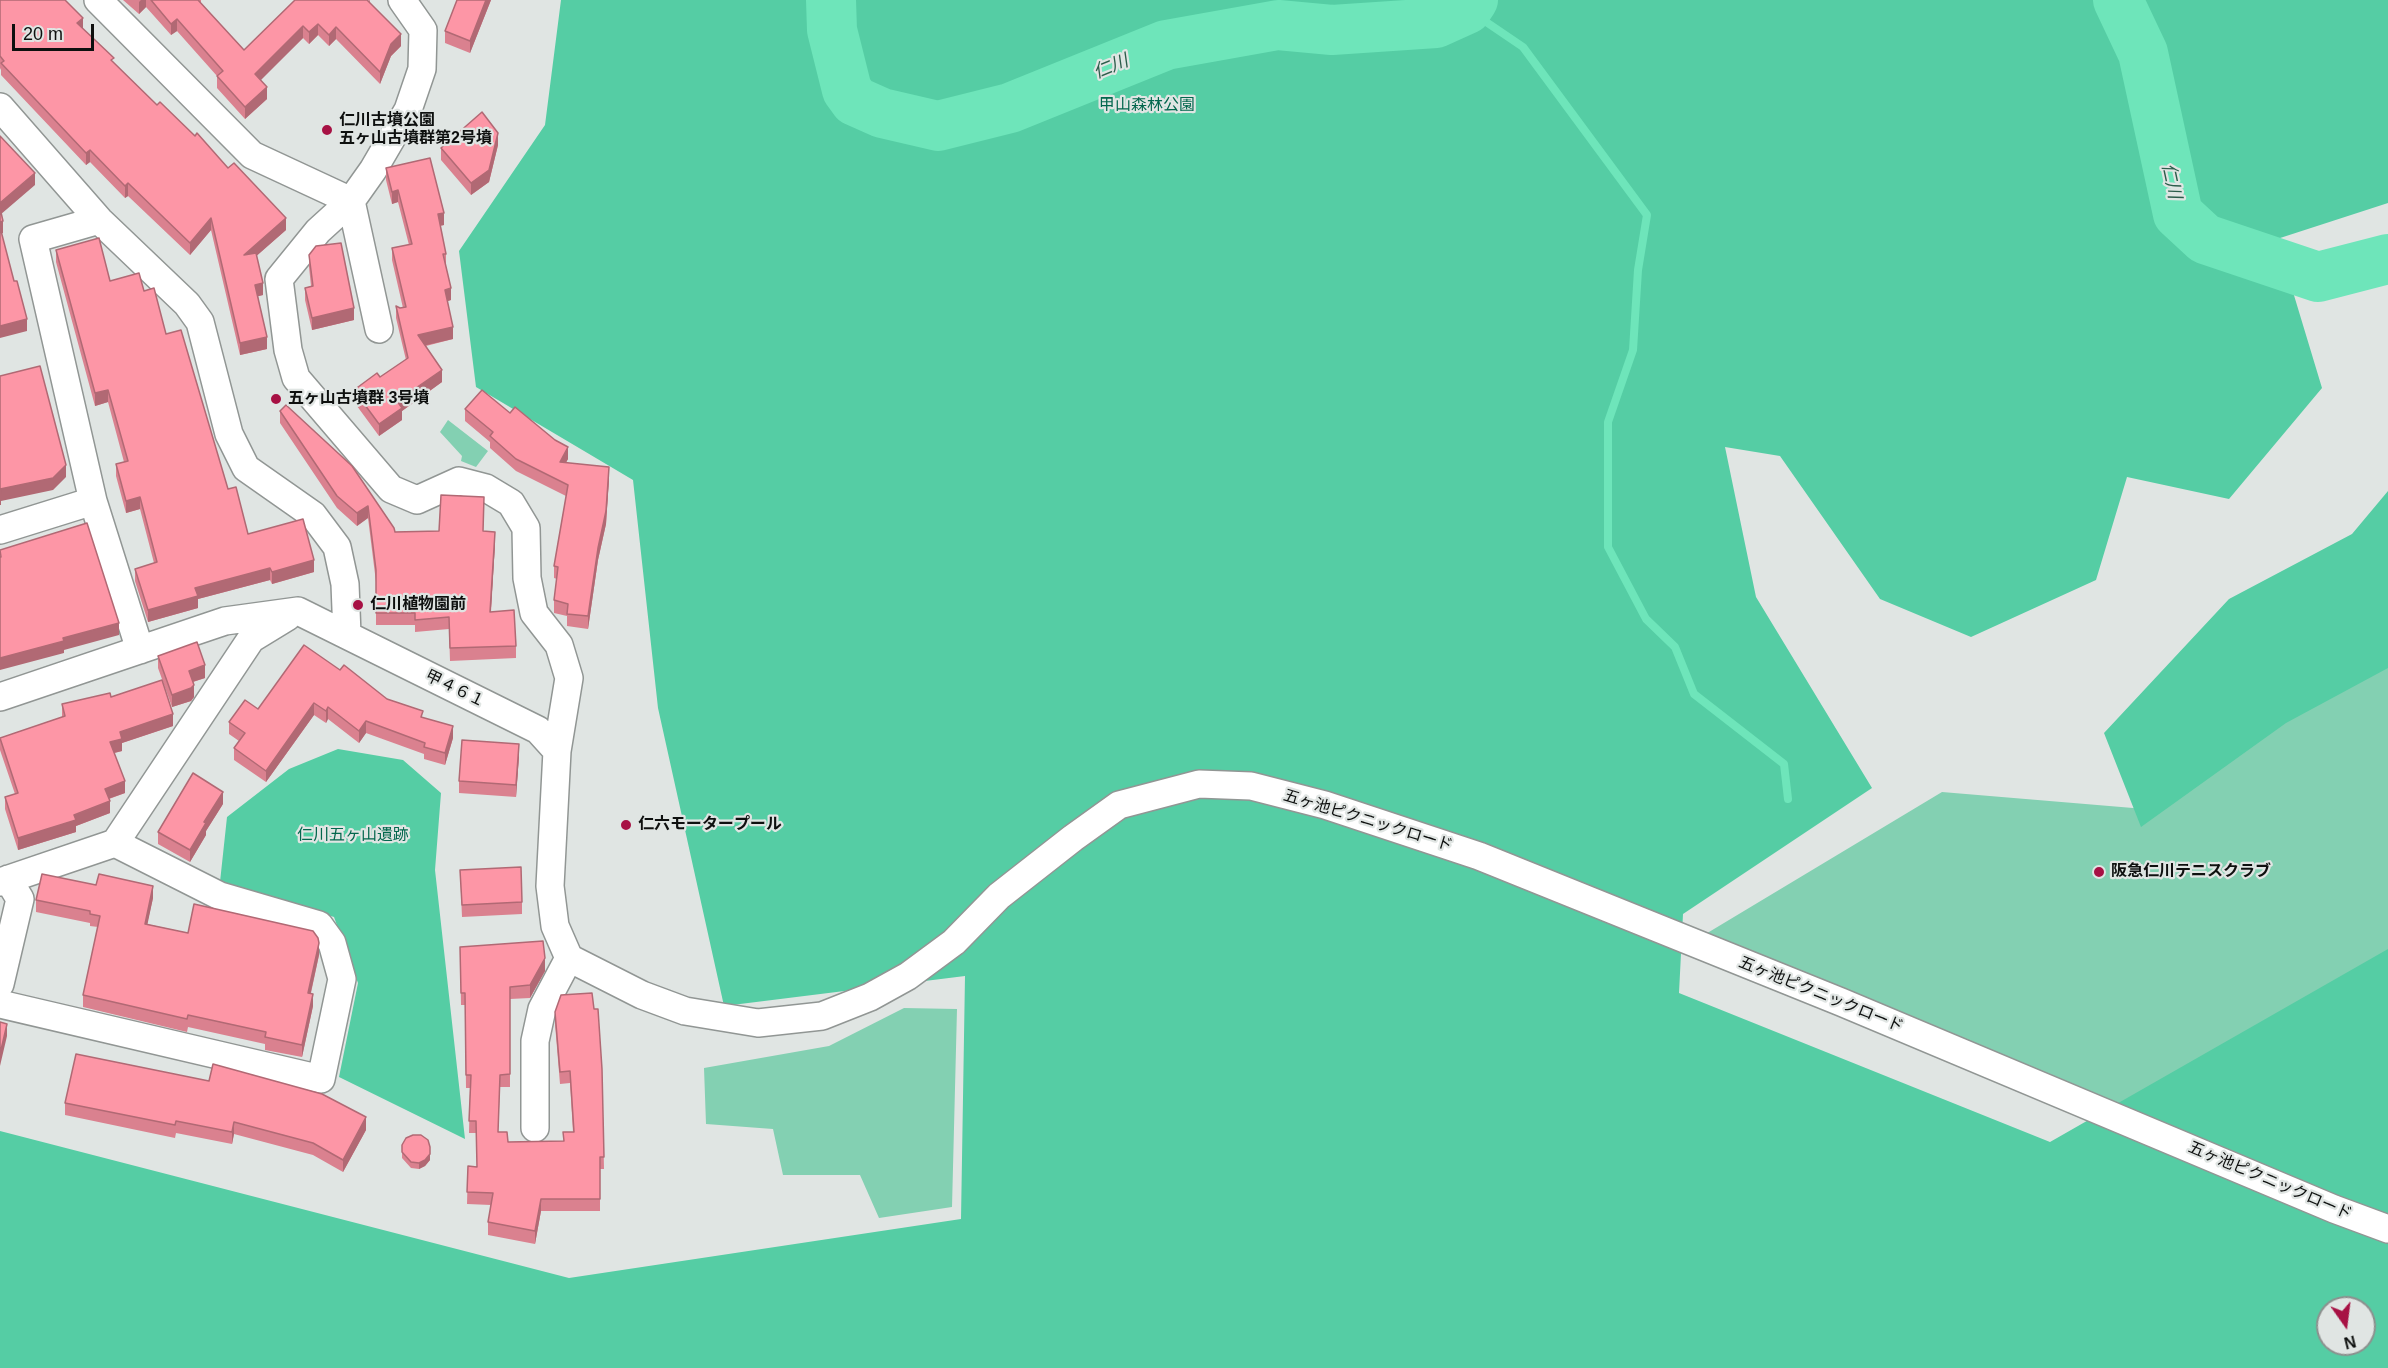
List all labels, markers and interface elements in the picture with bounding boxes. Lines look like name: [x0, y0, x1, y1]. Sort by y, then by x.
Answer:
scale bar: [15, 12, 98, 50]
text: 20 m: [23, 24, 63, 44]
water label: 仁川: [1090, 50, 1132, 84]
park label: 甲山森林公園: [1099, 96, 1195, 116]
place label: 仁川古墳公園 五ヶ山古墳群第2号墳: [339, 111, 492, 149]
marker: 仁川古墳公園 五ヶ山古墳群第2号墳: [320, 123, 334, 137]
water label: 仁川: [2157, 161, 2185, 201]
place label: 五ヶ山古墳群 3号墳: [288, 389, 429, 409]
marker: 五ヶ山古墳群 3号墳: [269, 392, 283, 406]
place label: 仁川植物園前: [370, 595, 466, 615]
marker: 仁川植物園前: [351, 598, 365, 612]
street label: 甲４６１: [422, 666, 488, 712]
street label: 五ヶ池ピクニックロード: [1281, 786, 1455, 856]
place label: 仁六モータープール: [638, 815, 782, 835]
marker: 仁六モータープール: [619, 818, 633, 832]
park label: 仁川五ヶ山遺跡: [297, 826, 409, 846]
place label: 阪急仁川テニスクラブ: [2111, 862, 2271, 882]
marker: 阪急仁川テニスクラブ: [2092, 865, 2106, 879]
street label: 五ヶ池ピクニックロード: [1736, 953, 1906, 1037]
street label: 五ヶ池ピクニックロード: [2185, 1138, 2355, 1224]
north arrow: [2316, 1296, 2376, 1356]
text: N: [2342, 1332, 2358, 1352]

